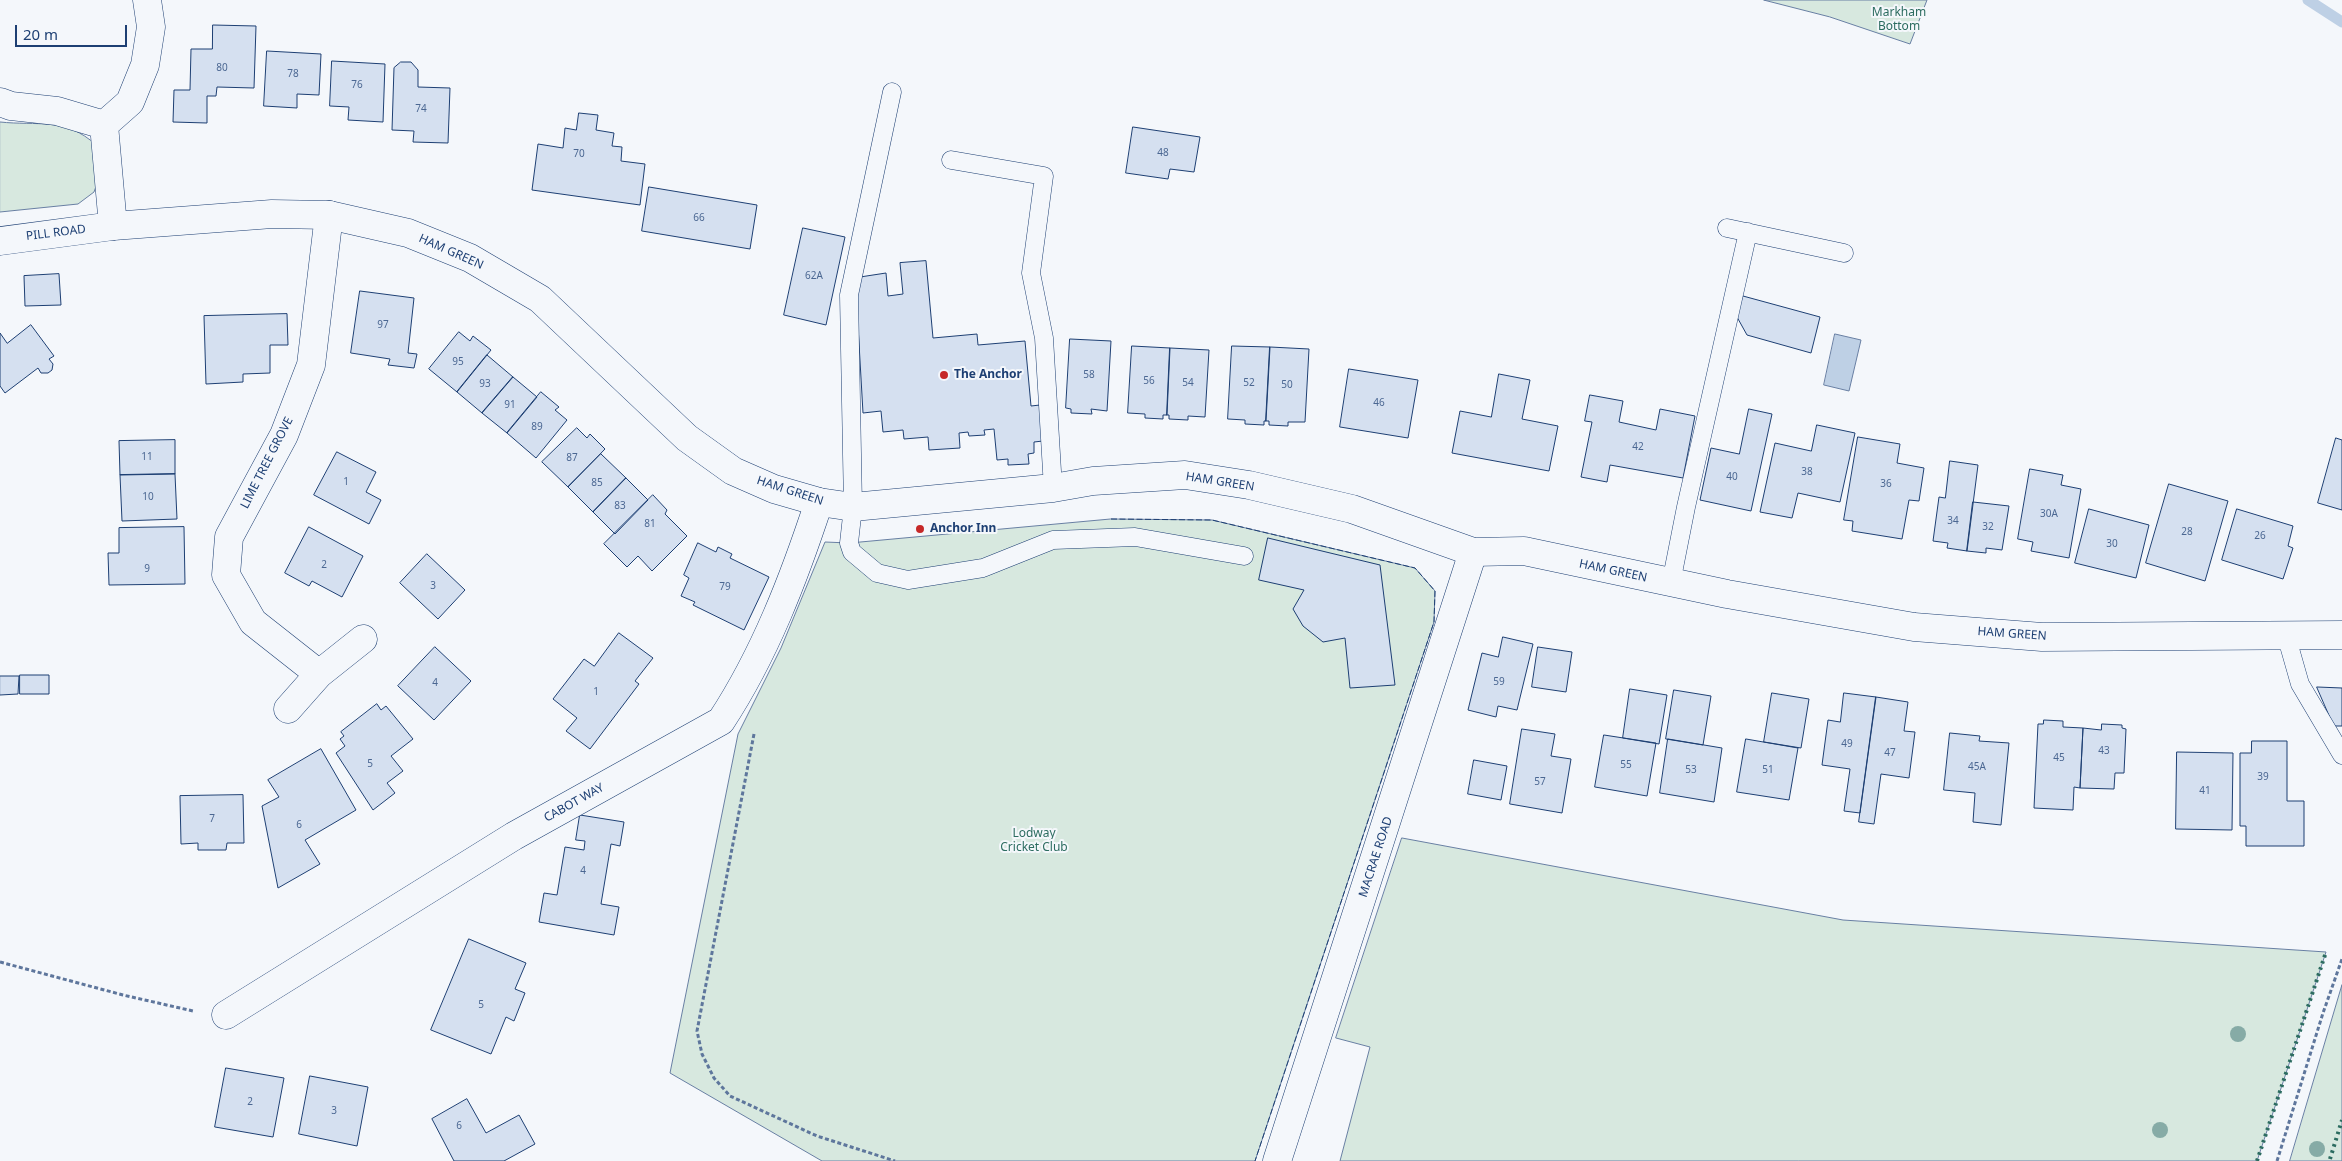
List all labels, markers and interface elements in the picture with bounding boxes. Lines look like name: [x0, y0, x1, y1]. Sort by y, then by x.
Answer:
park label: Markham Bottom: [1872, 6, 1926, 34]
scale bar: [18, 15, 130, 47]
text: 20 m: [23, 24, 58, 44]
house number: 80: [216, 62, 228, 74]
house number: 78: [287, 68, 299, 80]
house number: 76: [351, 79, 363, 91]
house number: 74: [415, 103, 427, 115]
house number: 48: [1157, 147, 1169, 159]
house number: 70: [573, 148, 585, 160]
house number: 66: [693, 212, 705, 224]
street label: PILL ROAD: [25, 222, 87, 244]
street label: HAM GREEN: [416, 231, 486, 273]
house number: 62A: [805, 270, 823, 282]
house number: 97: [377, 319, 389, 331]
house number: 95: [452, 356, 464, 368]
place label: The Anchor: [954, 368, 1022, 382]
marker: The Anchor: [938, 369, 950, 381]
house number: 58: [1083, 369, 1095, 381]
house number: 56: [1143, 375, 1155, 387]
house number: 54: [1182, 377, 1194, 389]
house number: 52: [1243, 377, 1255, 389]
house number: 93: [479, 378, 491, 390]
house number: 50: [1281, 379, 1293, 391]
house number: 46: [1373, 397, 1385, 409]
house number: 91: [504, 399, 516, 411]
street label: LIME TREE GROVE: [238, 415, 296, 511]
house number: 89: [531, 421, 543, 433]
house number: 42: [1632, 441, 1644, 453]
house number: 11: [141, 451, 153, 463]
house number: 87: [566, 452, 578, 464]
house number: 38: [1801, 466, 1813, 478]
street label: HAM GREEN: [1185, 469, 1255, 495]
house number: 40: [1726, 471, 1738, 483]
street label: HAM GREEN: [755, 473, 825, 509]
house number: 1: [343, 476, 349, 488]
house number: 85: [591, 477, 603, 489]
house number: 36: [1880, 478, 1892, 490]
house number: 10: [142, 491, 154, 503]
house number: 83: [614, 500, 626, 512]
house number: 30A: [2040, 508, 2058, 520]
house number: 34: [1947, 515, 1959, 527]
house number: 81: [644, 518, 656, 530]
house number: 32: [1982, 521, 1994, 533]
place label: Anchor Inn: [930, 522, 996, 536]
marker: Anchor Inn: [914, 523, 926, 535]
house number: 28: [2181, 526, 2193, 538]
house number: 26: [2254, 530, 2266, 542]
house number: 30: [2106, 538, 2118, 550]
street label: HAM GREEN: [1578, 557, 1648, 585]
house number: 2: [321, 559, 327, 571]
house number: 9: [144, 563, 150, 575]
house number: 3: [430, 580, 436, 592]
house number: 79: [719, 581, 731, 593]
street label: HAM GREEN: [1977, 624, 2047, 644]
house number: 59: [1493, 676, 1505, 688]
house number: 4: [432, 677, 438, 689]
house number: 1: [593, 686, 599, 698]
house number: 49: [1841, 738, 1853, 750]
house number: 43: [2098, 745, 2110, 757]
house number: 47: [1884, 747, 1896, 759]
house number: 45: [2053, 752, 2065, 764]
house number: 5: [367, 758, 373, 770]
house number: 55: [1620, 759, 1632, 771]
house number: 45A: [1968, 761, 1986, 773]
house number: 53: [1685, 764, 1697, 776]
house number: 51: [1762, 764, 1774, 776]
house number: 39: [2257, 771, 2269, 783]
house number: 57: [1534, 776, 1546, 788]
street label: CABOT WAY: [542, 781, 606, 825]
house number: 41: [2199, 785, 2211, 797]
house number: 7: [209, 813, 215, 825]
street label: MACRAE ROAD: [1356, 815, 1396, 899]
house number: 6: [296, 819, 302, 831]
park label: Lodway Cricket Club: [1000, 827, 1068, 855]
house number: 4: [580, 865, 586, 877]
house number: 5: [478, 999, 484, 1011]
house number: 2: [247, 1096, 253, 1108]
house number: 3: [331, 1105, 337, 1117]
house number: 6: [456, 1120, 462, 1132]

